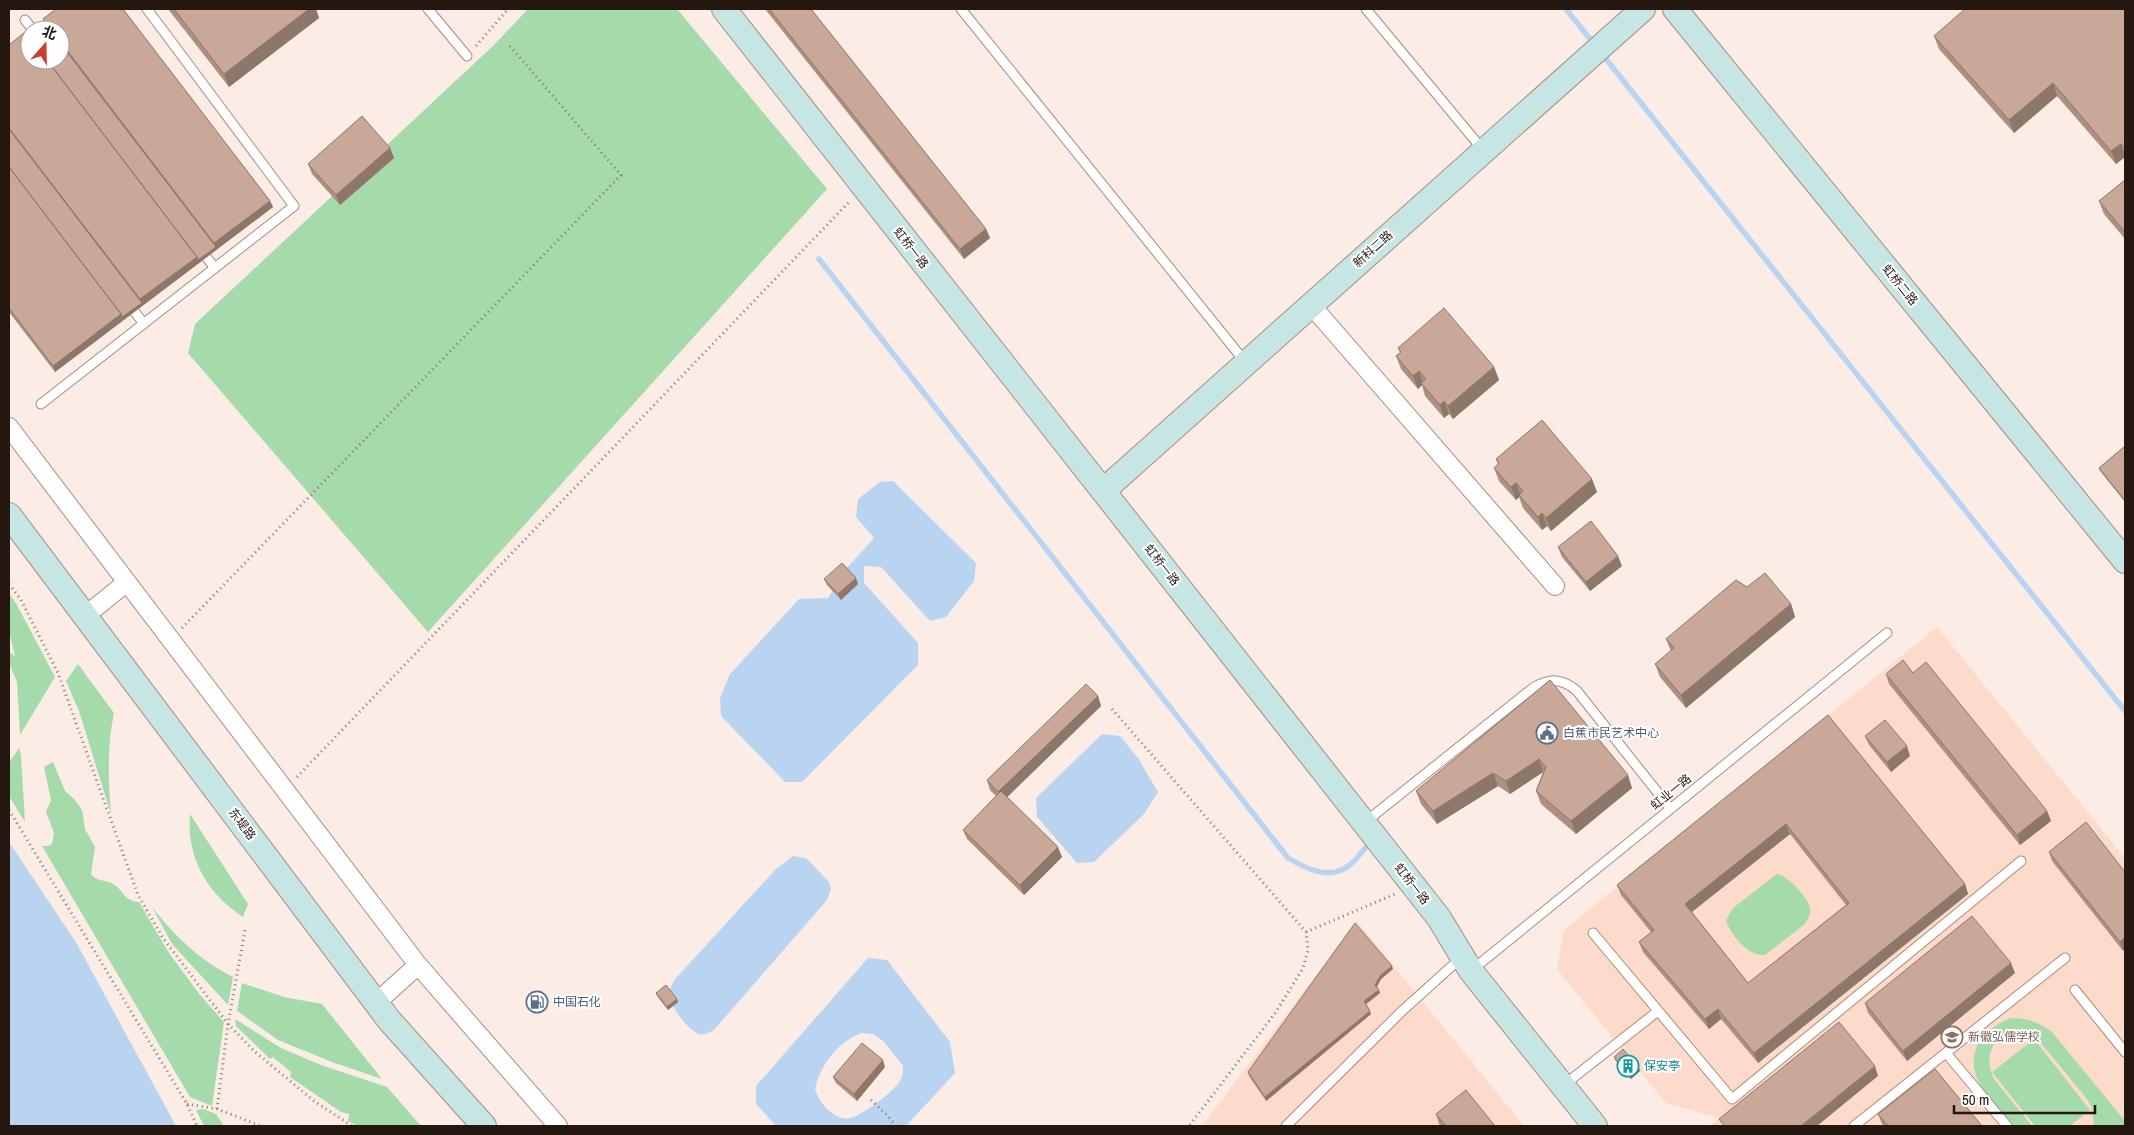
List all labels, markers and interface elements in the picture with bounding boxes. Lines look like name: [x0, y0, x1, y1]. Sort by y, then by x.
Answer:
north arrow: [20, 20, 70, 70]
text: 北: [40, 22, 59, 44]
street label: 虹桥一路: [890, 224, 932, 272]
street label: 新科二路: [1350, 227, 1396, 271]
street label: 虹桥二路: [1879, 261, 1921, 309]
street label: 虹桥一路: [1141, 541, 1183, 589]
public building icon: 白蕉市民艺术中心: [1535, 721, 1559, 745]
place label: 白蕉市民艺术中心: [1563, 725, 1659, 741]
street label: 虹业一路: [1647, 771, 1695, 813]
street label: 东堤路: [225, 805, 259, 843]
street label: 虹桥一路: [1391, 860, 1433, 908]
fuel station icon: 中国石化: [525, 990, 549, 1014]
place label: 中国石化: [553, 994, 601, 1010]
school or university icon: 新徽弘儒学校: [1940, 1025, 1964, 1049]
place label: 新徽弘儒学校: [1968, 1029, 2040, 1045]
building icon: 保安亭: [1616, 1054, 1640, 1078]
place label: 保安亭: [1644, 1058, 1680, 1074]
scale bar: [1954, 1082, 2095, 1114]
text: 50 m: [1962, 1089, 1989, 1110]

